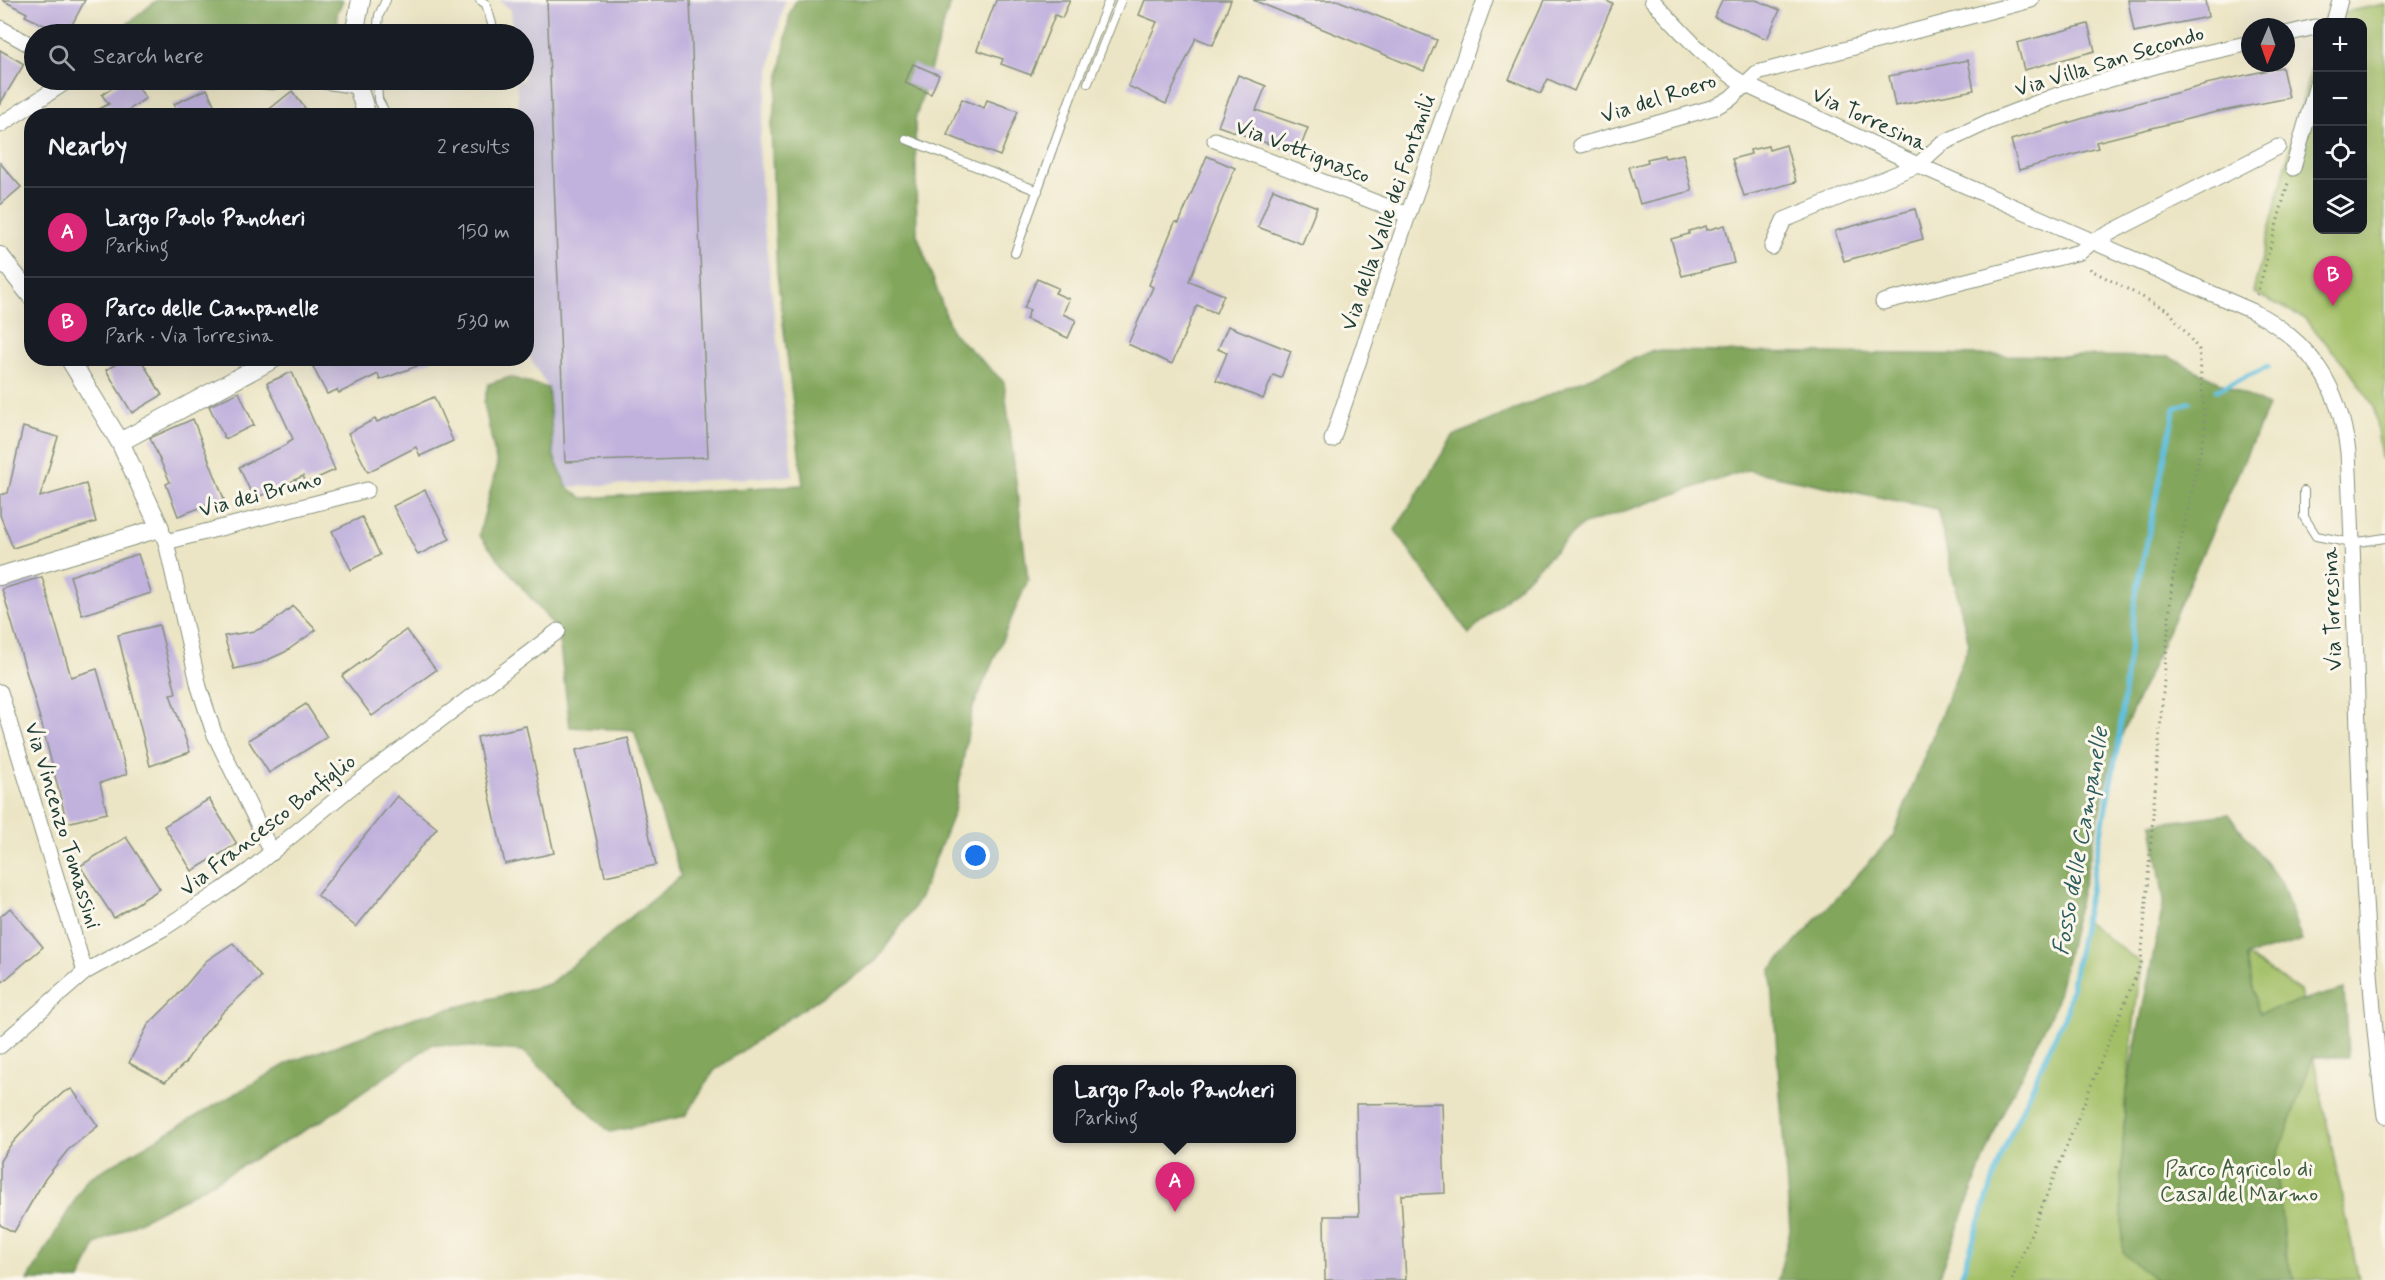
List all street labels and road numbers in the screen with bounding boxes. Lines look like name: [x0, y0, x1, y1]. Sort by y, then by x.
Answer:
street label: Via Villa San Secondo: [2011, 20, 2208, 104]
street label: Via del Roero: [1597, 67, 1720, 131]
street label: Via Torresina: [1807, 81, 1932, 159]
street label: Via della Valle dei Fontanili: [1335, 90, 1443, 335]
street label: Via Vottignasco: [1230, 113, 1374, 191]
street label: Via dei Bruno: [196, 465, 325, 525]
street label: Via Torresina: [2317, 546, 2349, 671]
street label: Via Vincenzo Tomassini: [17, 719, 107, 932]
street label: Via Francesco Bonfiglio: [174, 748, 363, 904]

